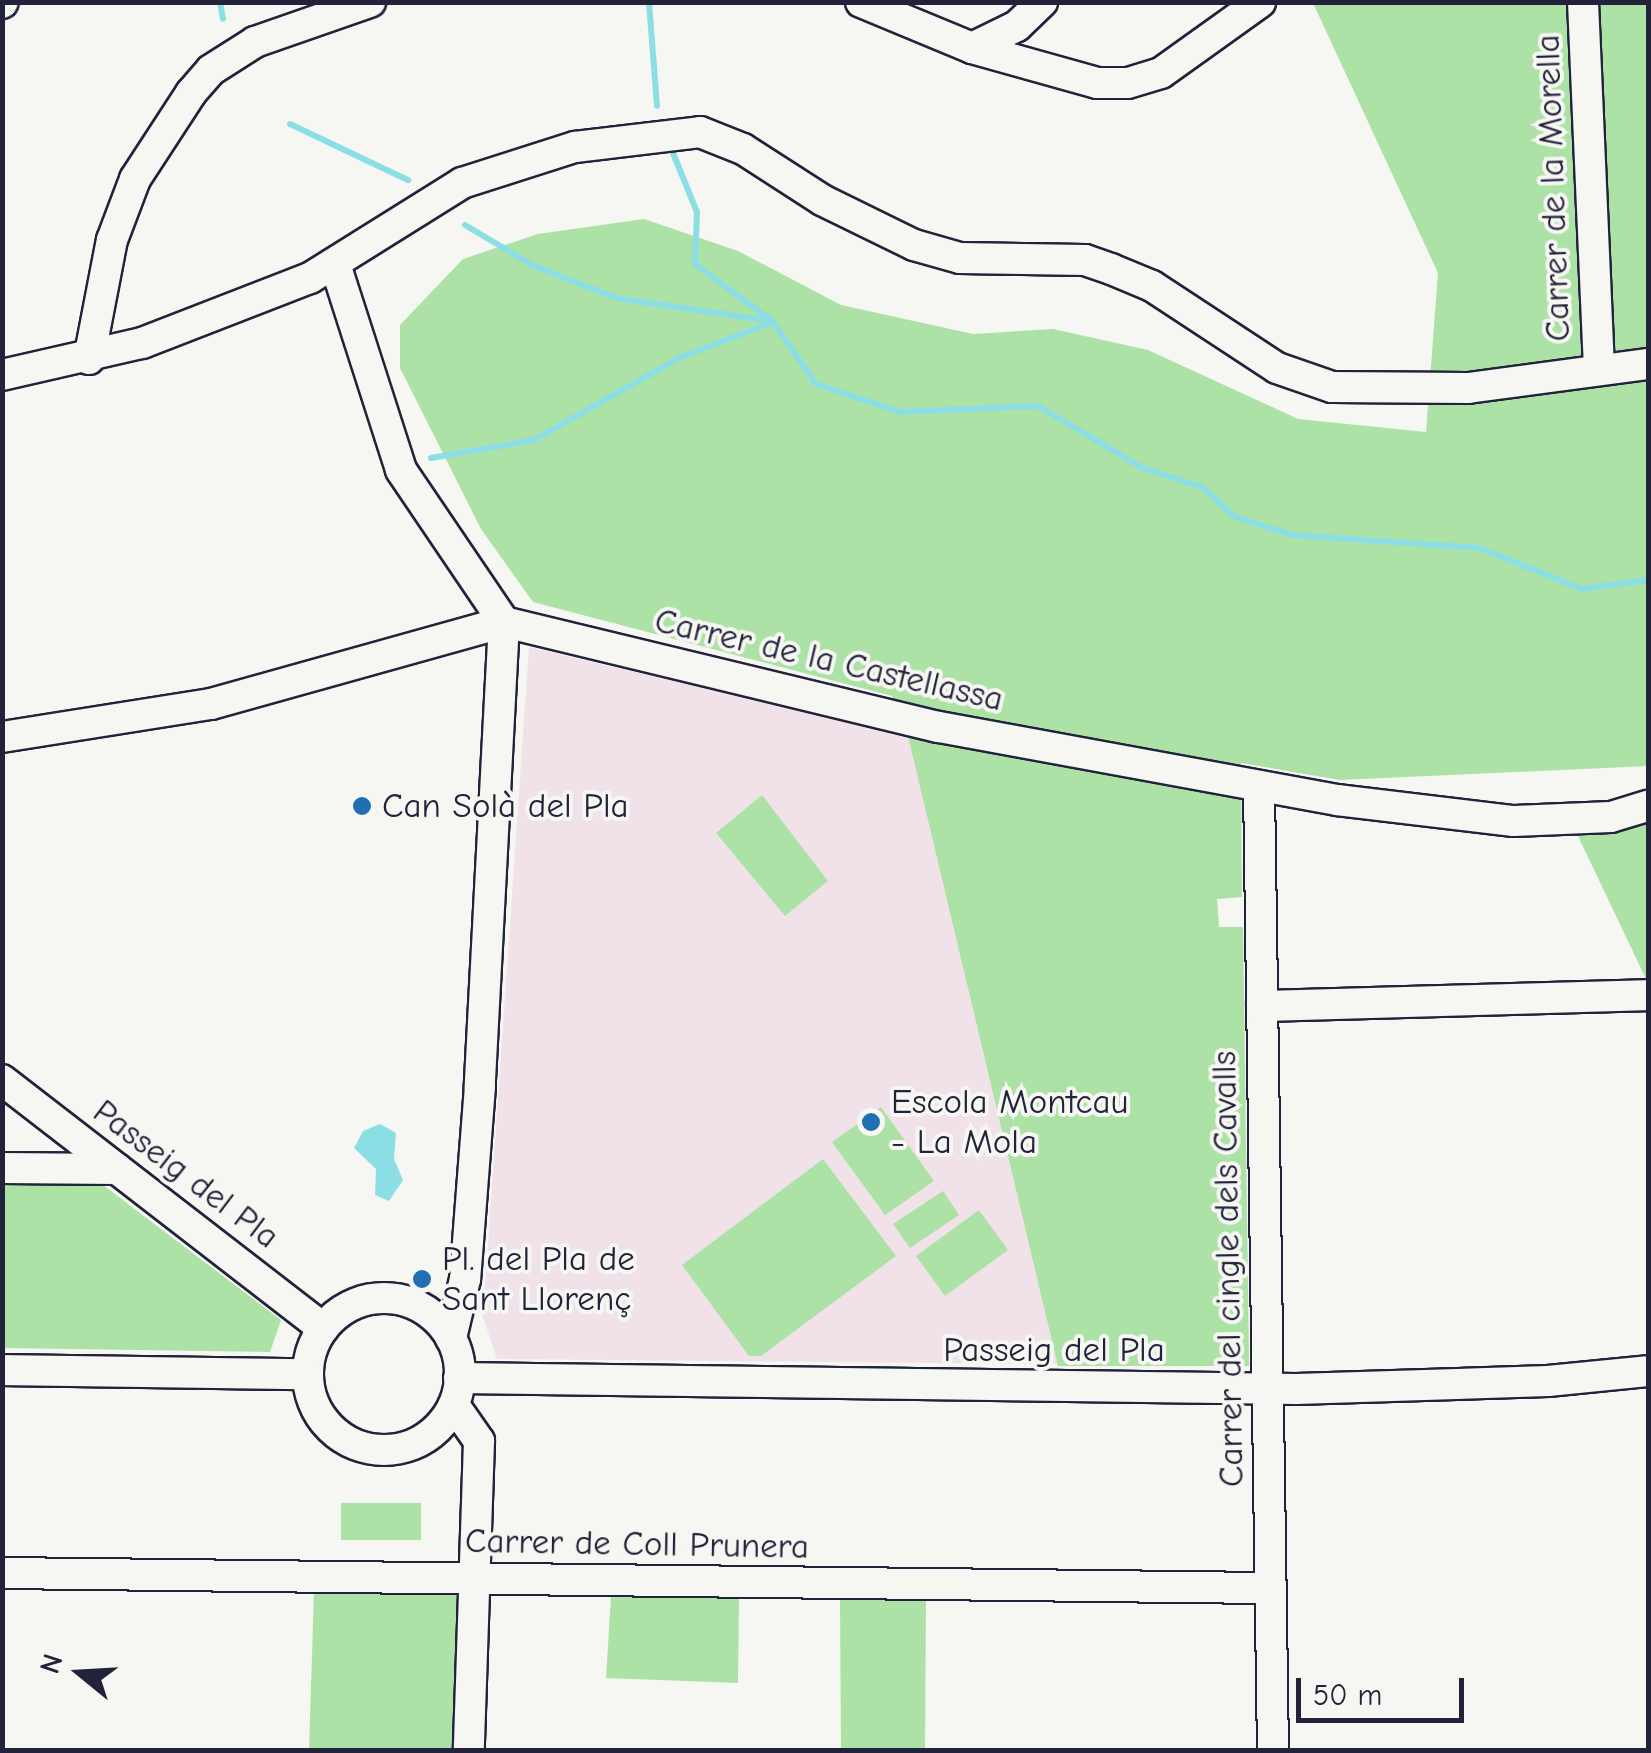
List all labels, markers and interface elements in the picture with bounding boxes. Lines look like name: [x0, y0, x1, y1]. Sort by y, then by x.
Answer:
street label: Carrer de la Morella: [1527, 34, 1579, 342]
street label: Carrer de la Castellassa: [651, 599, 1007, 721]
place label: Can Solà del Pla: [382, 785, 629, 827]
marker: Can Solà del Pla: [351, 795, 373, 817]
street label: Carrer del cingle dels Cavalls: [1203, 1051, 1253, 1487]
place label: Escola Montcau - La Mola: [891, 1081, 1128, 1163]
street label: Passeig del Pla: [85, 1091, 287, 1257]
marker: Escola Montcau - La Mola: [860, 1111, 882, 1133]
place label: Pl. del Pla de Sant Llorenç: [442, 1238, 635, 1320]
marker: Pl. del Pla de Sant Llorenç: [411, 1268, 433, 1290]
street label: Passeig del Pla: [943, 1329, 1165, 1371]
street label: Carrer de Coll Prunera: [465, 1520, 809, 1568]
north arrow: [30, 1623, 130, 1723]
text: N: [33, 1650, 70, 1677]
scale bar: [1301, 1658, 1468, 1720]
text: 50 m: [1313, 1678, 1382, 1713]

